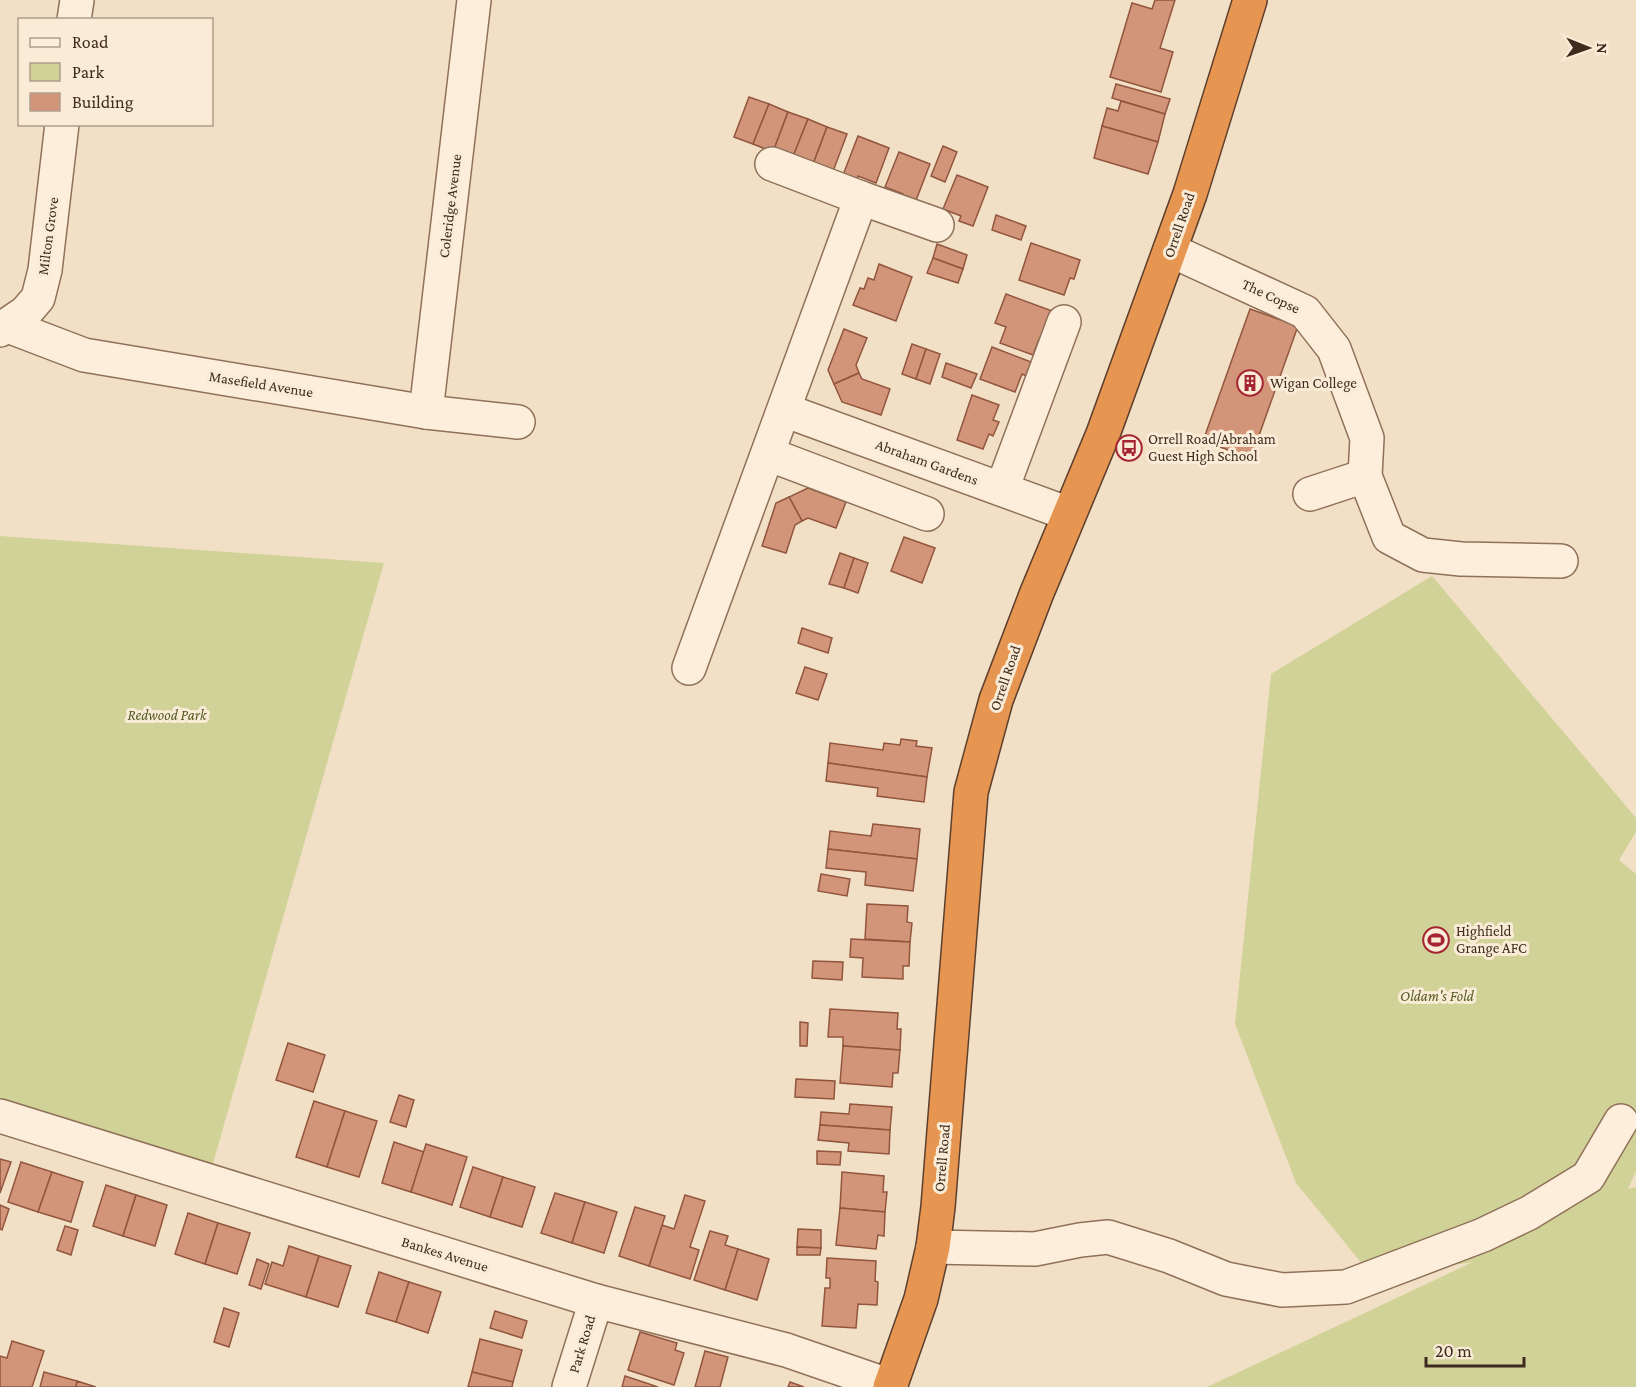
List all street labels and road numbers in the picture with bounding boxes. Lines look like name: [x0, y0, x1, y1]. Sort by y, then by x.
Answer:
street label: Coleridge Avenue: [436, 153, 465, 259]
street label: Orrell Road: [1160, 190, 1198, 260]
street label: Milton Grove: [35, 195, 61, 276]
street label: The Copse: [1239, 276, 1303, 317]
street label: Masefield Avenue: [208, 368, 315, 400]
street label: Abraham Gardens: [874, 436, 981, 488]
street label: Orrell Road: [986, 643, 1024, 713]
street label: Orrell Road: [931, 1123, 953, 1193]
street label: Bankes Avenue: [400, 1233, 491, 1275]
street label: Park Road: [566, 1313, 598, 1375]

